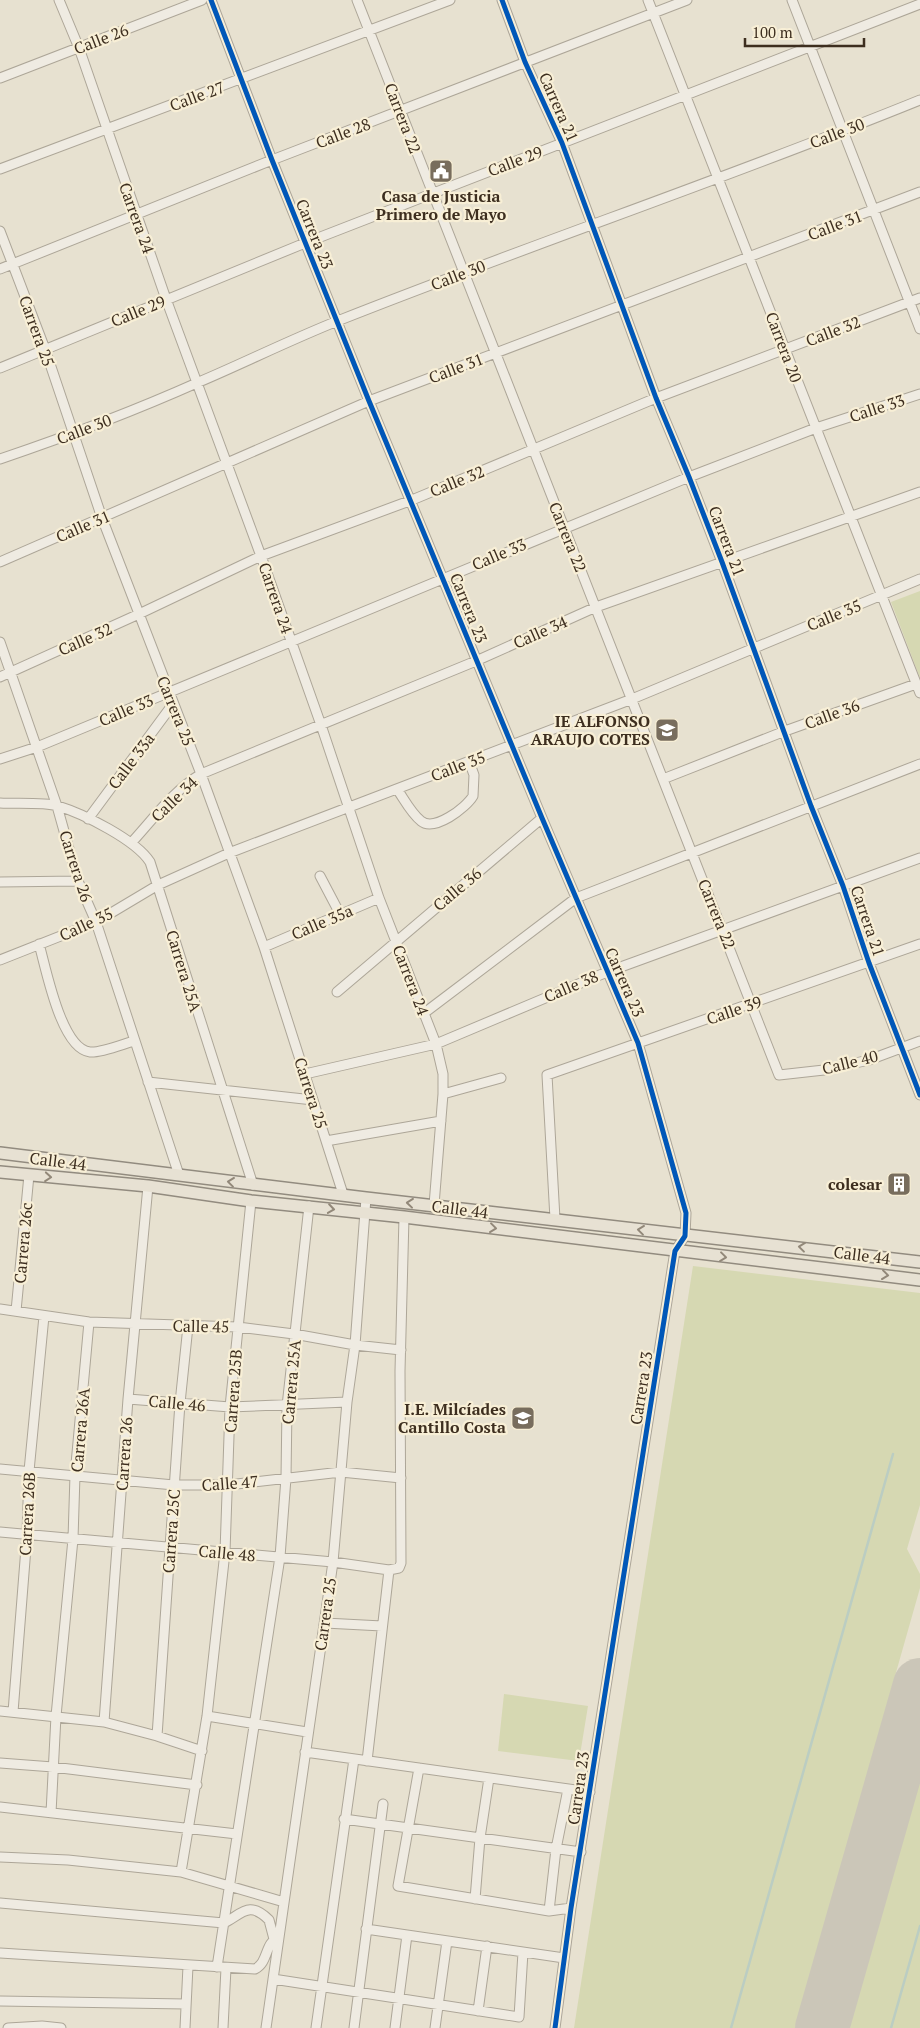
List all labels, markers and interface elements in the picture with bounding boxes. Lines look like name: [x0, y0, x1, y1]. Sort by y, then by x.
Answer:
scale bar: [745, 15, 864, 47]
street label: Calle 26: [70, 18, 132, 59]
text: 100 m: [752, 22, 793, 42]
street label: Carrera 21: [534, 69, 584, 145]
street label: Calle 27: [166, 76, 228, 116]
street label: Carrera 22: [379, 80, 427, 156]
street label: Calle 28: [312, 113, 374, 153]
street label: Calle 30: [806, 113, 868, 153]
street label: Calle 29: [484, 141, 546, 181]
public building icon: Casa de Justicia Primero de Mayo: [428, 158, 454, 184]
street label: Carrera 24: [114, 180, 160, 257]
place label: Casa de Justicia Primero de Mayo: [376, 185, 507, 225]
street label: Carrera 23: [291, 196, 339, 272]
street label: Calle 31: [804, 205, 866, 245]
street label: Calle 30: [427, 255, 489, 295]
street label: Calle 29: [107, 290, 169, 332]
street label: Carrera 25: [14, 293, 60, 369]
street label: Carrera 20: [760, 309, 808, 385]
street label: Calle 32: [802, 311, 864, 351]
street label: Calle 31: [425, 348, 487, 388]
street label: Calle 33: [846, 389, 908, 427]
street label: Calle 30: [53, 409, 115, 449]
street label: Calle 32: [426, 460, 488, 502]
street label: Carrera 22: [544, 499, 592, 575]
street label: Carrera 21: [703, 503, 751, 579]
street label: Calle 31: [52, 505, 114, 547]
street label: Calle 33: [468, 533, 530, 575]
street label: Carrera 24: [254, 559, 299, 637]
street label: Carrera 23: [445, 570, 493, 646]
street label: Calle 35: [803, 594, 865, 636]
street label: Calle 34: [509, 610, 571, 654]
street label: Calle 32: [54, 617, 116, 661]
street label: Carrera 25: [152, 673, 200, 749]
street label: Calle 33: [95, 689, 157, 731]
street label: Calle 36: [801, 694, 863, 734]
place label: IE ALFONSO ARAUJO COTES: [531, 710, 650, 750]
school or university icon: IE ALFONSO ARAUJO COTES: [654, 717, 680, 743]
street label: Calle 33a: [103, 728, 159, 794]
street label: Calle 35: [427, 746, 489, 786]
street label: Calle 34: [146, 771, 202, 827]
street label: Carrera 26: [54, 827, 98, 905]
street label: Calle 36: [428, 862, 486, 916]
street label: Carrera 22: [693, 876, 741, 952]
street label: Carrera 21: [846, 882, 890, 960]
street label: Calle 35a: [288, 899, 356, 945]
street label: Calle 35: [56, 902, 116, 946]
street label: Carrera 25A: [161, 927, 207, 1015]
street label: Carrera 24: [387, 942, 435, 1019]
street label: Carrera 23: [600, 944, 650, 1020]
street label: Calle 38: [540, 965, 602, 1007]
street label: Calle 39: [703, 990, 765, 1030]
street label: Calle 40: [820, 1044, 880, 1080]
street label: Carrera 25: [289, 1054, 333, 1132]
street label: Calle 44: [28, 1147, 88, 1175]
one-way arrow: [45, 1171, 53, 1182]
building icon: colesar: [886, 1171, 912, 1197]
place label: colesar: [828, 1173, 882, 1195]
one-way arrow: [227, 1177, 235, 1188]
street label: Calle 44: [430, 1195, 490, 1223]
one-way arrow: [405, 1198, 413, 1209]
street label: Carrera 26c: [8, 1202, 38, 1284]
one-way arrow: [327, 1204, 336, 1214]
one-way arrow: [489, 1222, 497, 1233]
one-way arrow: [636, 1225, 644, 1236]
street label: Calle 44: [832, 1241, 892, 1269]
one-way arrow: [798, 1242, 806, 1253]
one-way arrow: [720, 1251, 728, 1262]
one-way arrow: [881, 1269, 889, 1280]
street label: Calle 45: [172, 1315, 230, 1337]
street label: Carrera 25A: [276, 1339, 306, 1425]
street label: Carrera 25B: [219, 1348, 247, 1434]
street label: Carrera 23: [624, 1350, 658, 1426]
street label: Carrera 26A: [65, 1387, 95, 1473]
street label: Calle 46: [148, 1390, 207, 1416]
place label: I.E. Milcíades Cantillo Costa: [398, 1398, 506, 1438]
school or university icon: I.E. Milcíades Cantillo Costa: [510, 1405, 536, 1431]
street label: Carrera 26: [110, 1416, 138, 1492]
street label: Calle 47: [201, 1470, 259, 1496]
street label: Carrera 26B: [14, 1472, 40, 1556]
street label: Carrera 25C: [157, 1488, 185, 1574]
street label: Calle 48: [198, 1540, 256, 1566]
street label: Carrera 25: [309, 1576, 341, 1652]
street label: Carrera 23: [562, 1750, 594, 1826]

